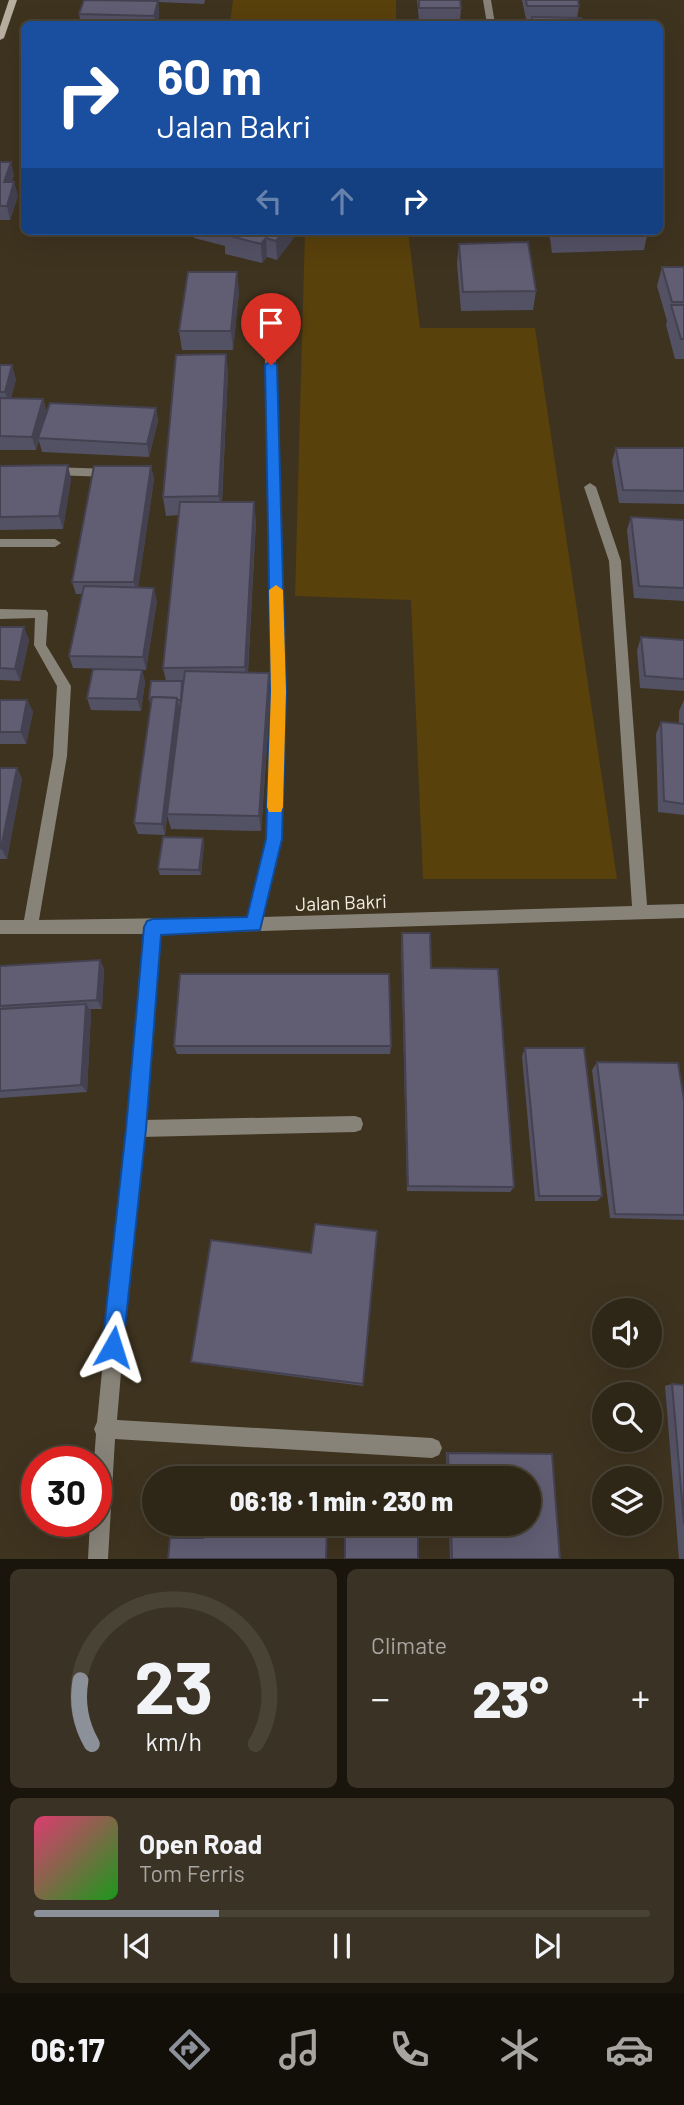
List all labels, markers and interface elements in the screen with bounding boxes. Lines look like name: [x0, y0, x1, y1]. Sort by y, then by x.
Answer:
text: 60 m: [157, 46, 262, 105]
icon: right: [42, 49, 133, 140]
text: Jalan Bakri: [157, 106, 311, 144]
icon: left: [250, 182, 288, 220]
icon: ahead: [323, 182, 361, 220]
icon: right: [396, 182, 434, 220]
pin: [241, 293, 301, 365]
icon: arrive: [252, 304, 290, 342]
street label: Jalan Bakri: [295, 889, 387, 915]
map controls: [592, 1298, 662, 1536]
button: sound: [592, 1298, 662, 1368]
position arrow: [76, 1310, 150, 1384]
button: search: [592, 1382, 662, 1452]
speed limit sign: 30: [21, 1446, 112, 1537]
button: layers: [592, 1466, 662, 1536]
text: 06:18 · 1 min · 230 m: [230, 1485, 453, 1516]
text: Climate: [371, 1631, 447, 1659]
text: 23: [134, 1642, 213, 1730]
text: 23°: [472, 1666, 549, 1728]
text: −: [371, 1674, 390, 1720]
text: +: [631, 1674, 650, 1720]
text: km/h: [145, 1726, 202, 1756]
text: Open Road: [139, 1828, 262, 1859]
text: Tom Ferris: [139, 1859, 245, 1887]
icon: previous: [118, 1927, 156, 1965]
icon: pause: [323, 1927, 361, 1965]
icon: next: [528, 1927, 566, 1965]
icon: directions: [165, 2025, 214, 2074]
icon: music: [275, 2025, 324, 2074]
icon: phone: [385, 2025, 434, 2074]
icon: climate: [495, 2025, 544, 2074]
icon: car: [605, 2025, 654, 2074]
text: 06:17: [30, 2030, 105, 2068]

